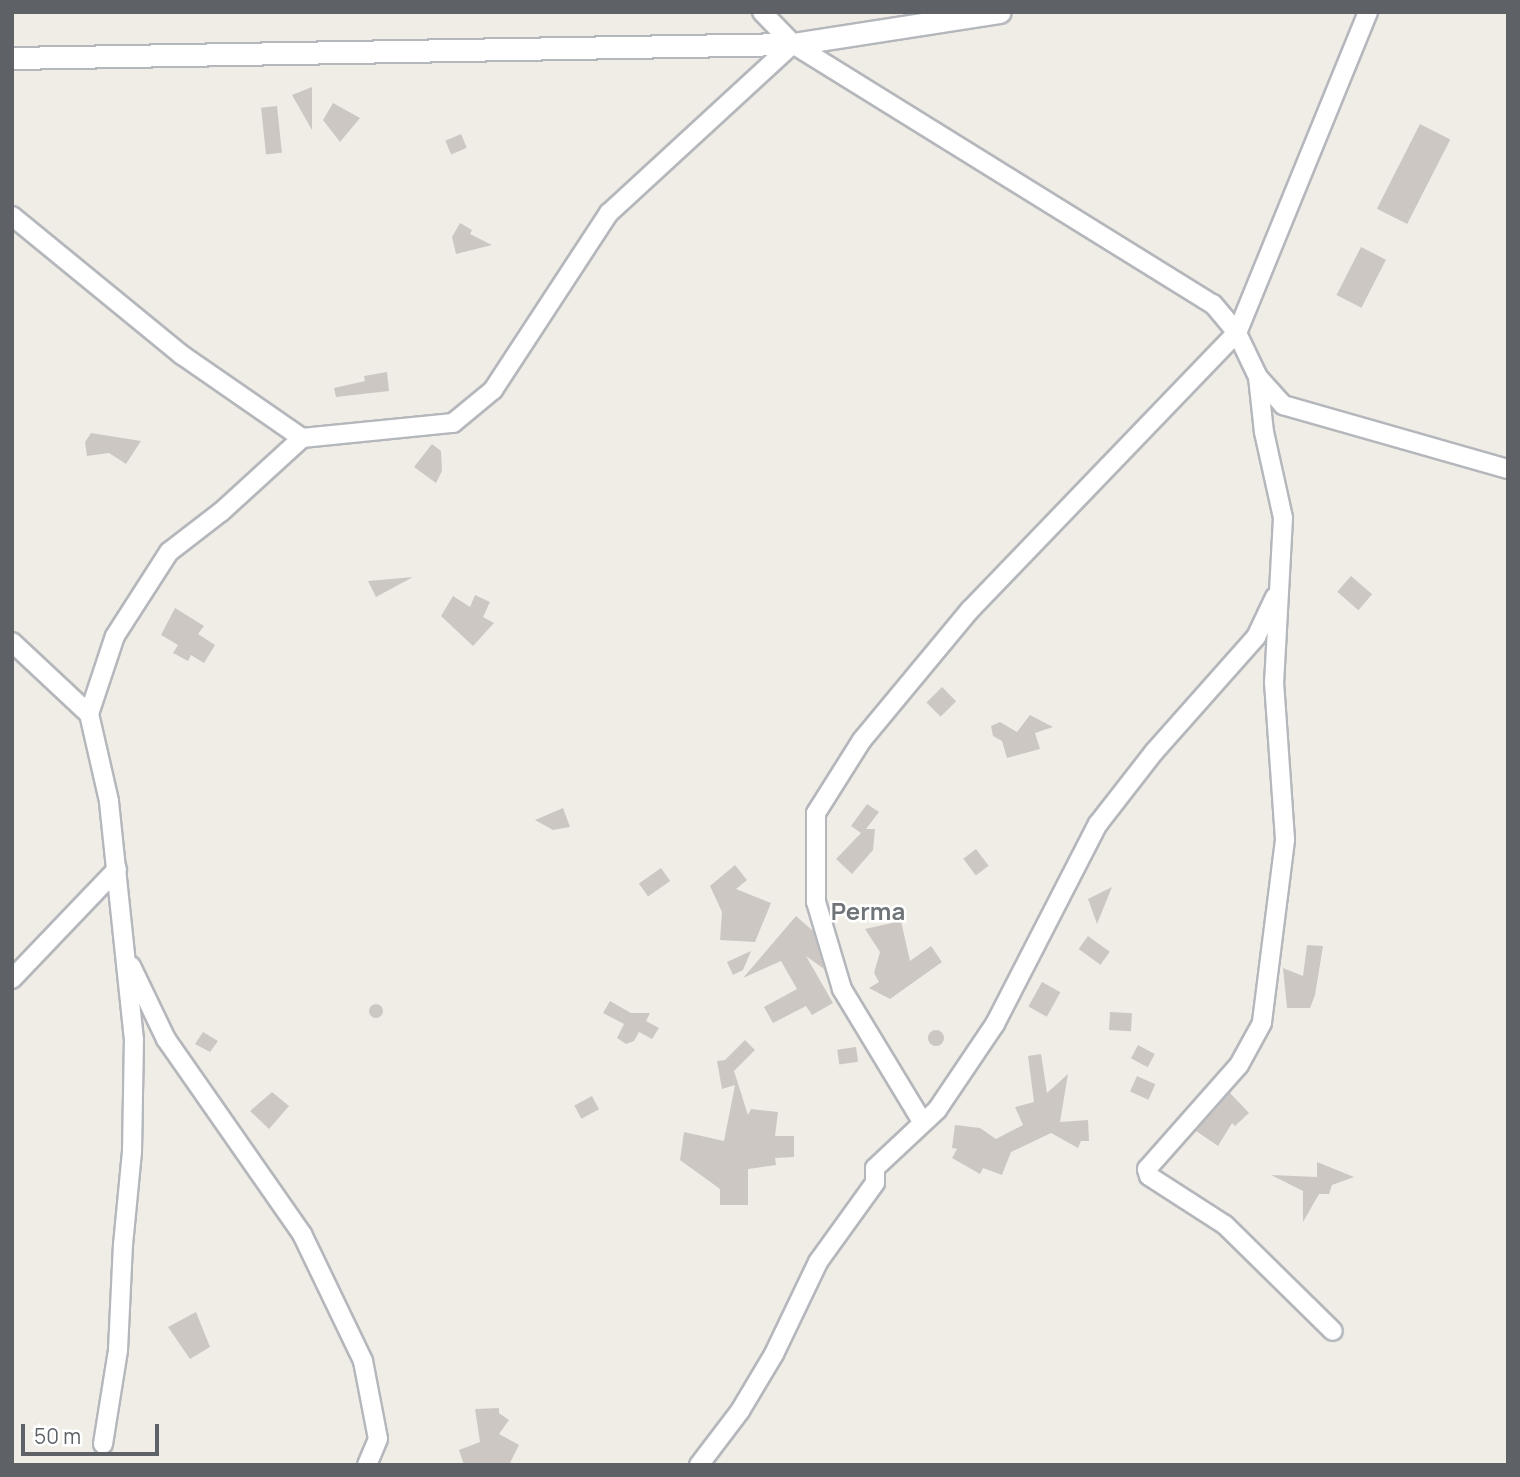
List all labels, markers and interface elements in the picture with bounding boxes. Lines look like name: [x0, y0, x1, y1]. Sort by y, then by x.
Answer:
district label: Perma: [831, 897, 905, 925]
scale bar: [24, 1410, 163, 1454]
text: 50 m: [34, 1422, 81, 1450]

